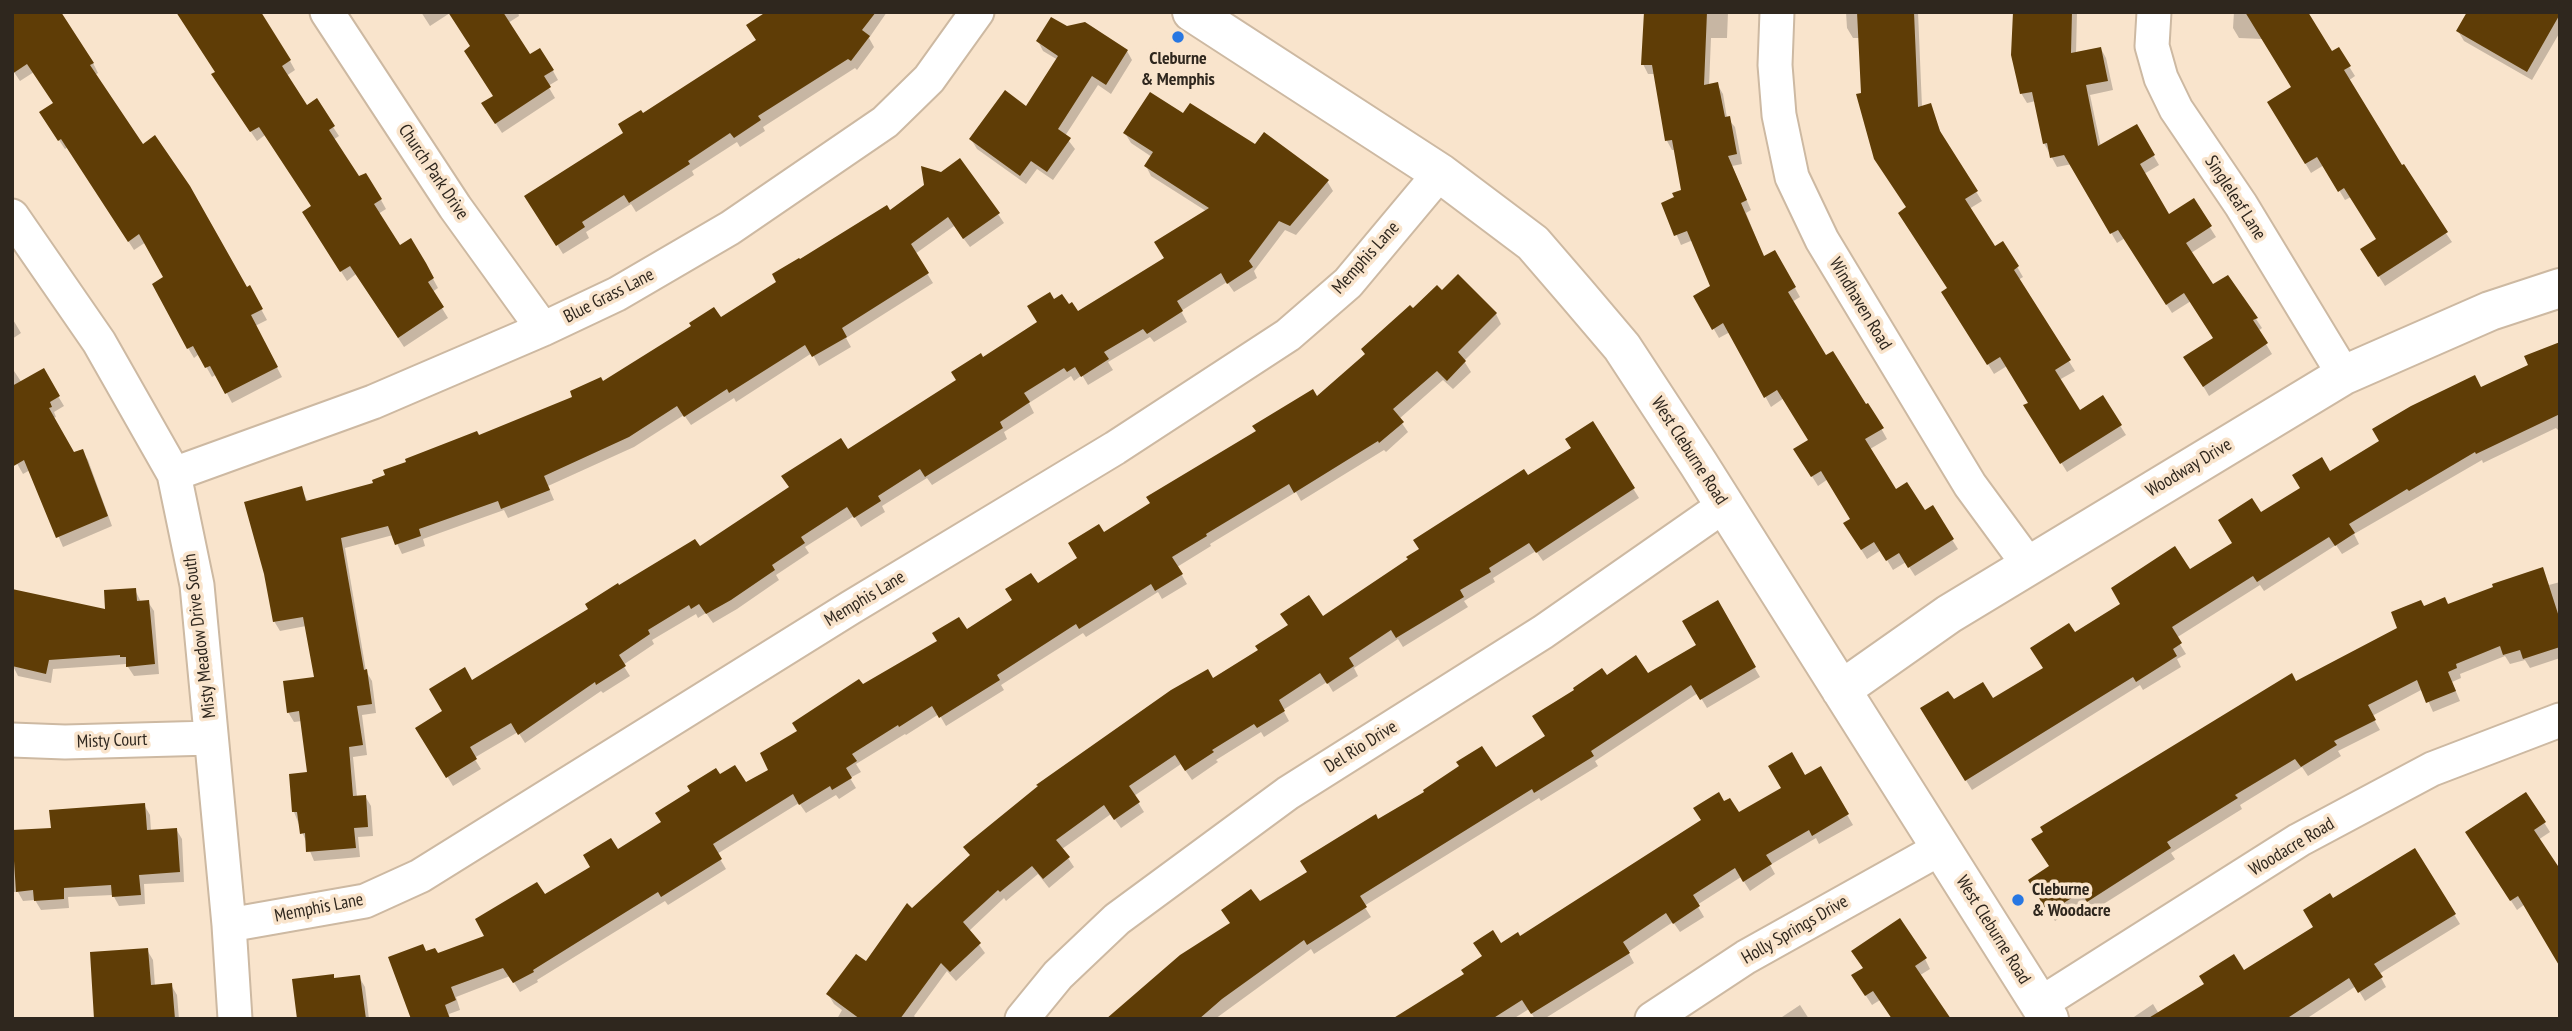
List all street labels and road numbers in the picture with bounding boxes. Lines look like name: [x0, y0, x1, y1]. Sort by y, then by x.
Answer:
street label: Church Park Drive: [393, 120, 473, 224]
street label: Singleleaf Lane: [2200, 152, 2270, 244]
street label: Memphis Lane: [1328, 217, 1404, 299]
street label: Windhaven Road: [1824, 254, 1896, 354]
street label: Blue Grass Lane: [560, 264, 658, 328]
street label: West Cleburne Road: [1646, 393, 1732, 509]
street label: Woodway Drive: [2142, 434, 2236, 502]
street label: Misty Meadow Drive South: [179, 553, 221, 719]
street label: Memphis Lane: [821, 567, 909, 631]
street label: Del Rio Drive: [1321, 716, 1401, 778]
street label: Misty Court: [76, 729, 148, 753]
street label: Woodacre Road: [2246, 813, 2338, 881]
street label: West Cleburne Road: [1951, 872, 2035, 988]
street label: Memphis Lane: [273, 889, 365, 927]
street label: Holly Springs Drive: [1738, 891, 1852, 969]

